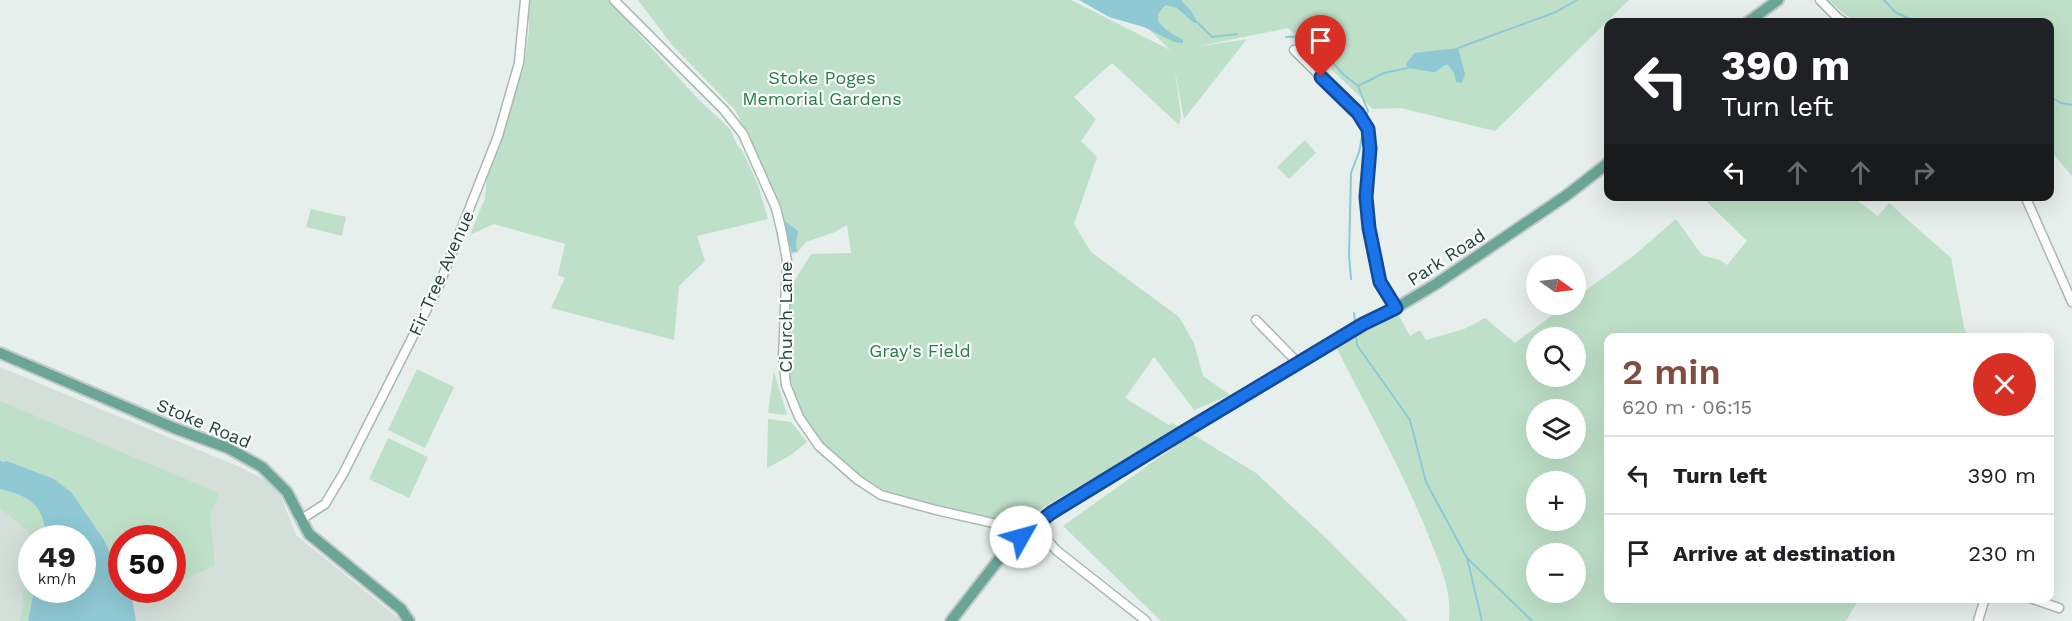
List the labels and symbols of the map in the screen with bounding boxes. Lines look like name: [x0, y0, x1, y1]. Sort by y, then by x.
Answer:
pin: [1295, 15, 1346, 77]
park label: Stoke Poges Memorial Gardens: [742, 67, 902, 109]
street label: Fir Tree Avenue: [404, 207, 478, 339]
street label: Park Road: [1403, 224, 1489, 290]
north arrow: [1526, 255, 1586, 315]
street label: Church Lane: [775, 261, 796, 373]
park label: Gray's Field: [869, 340, 971, 361]
street label: Stoke Road: [154, 394, 254, 452]
position arrow: [989, 505, 1053, 569]
speed limit sign: 50: [108, 525, 186, 603]

